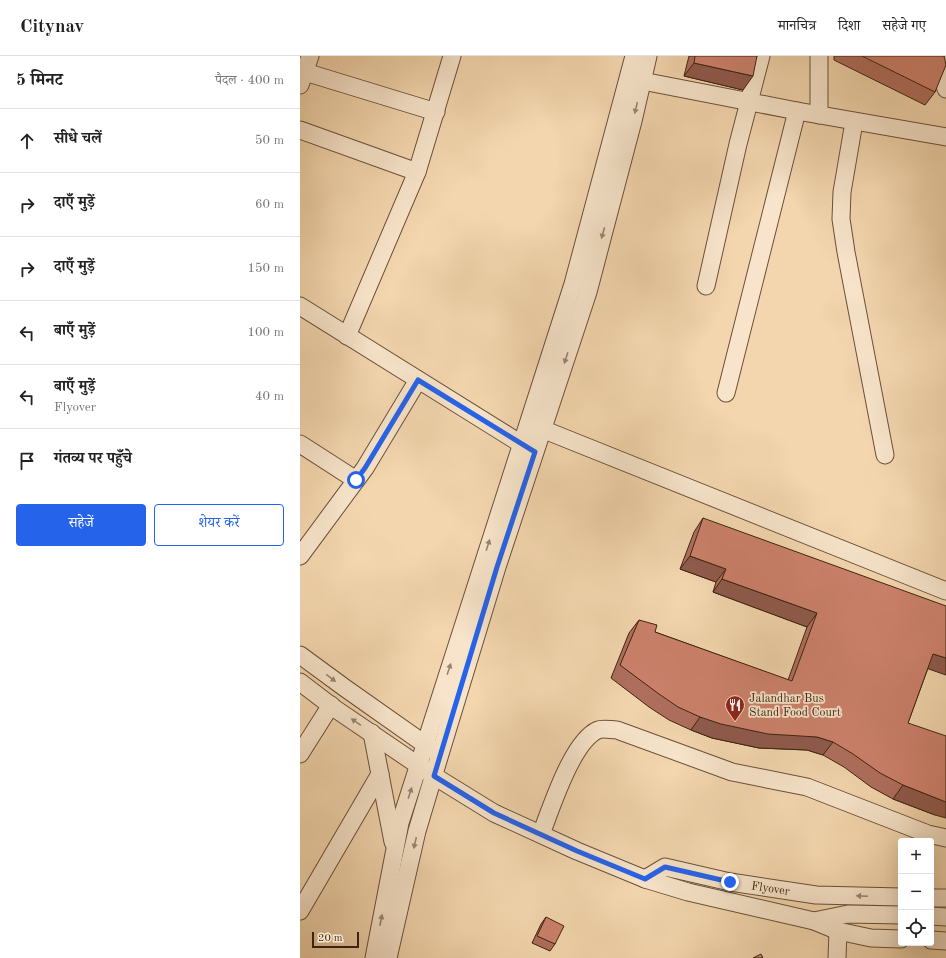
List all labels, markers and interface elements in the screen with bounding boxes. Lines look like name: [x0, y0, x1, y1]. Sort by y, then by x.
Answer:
text: Citynav: [20, 18, 84, 37]
text: मानचित्र: [778, 19, 816, 33]
text: दिशा: [838, 19, 860, 33]
text: सहेजे गए: [882, 19, 926, 33]
text: 5 मिनट: [16, 72, 63, 89]
text: पैदल · 400 m: [215, 74, 284, 87]
one-way arrow: [632, 101, 638, 114]
icon: ahead: [16, 130, 38, 152]
text: सीधे चलें: [54, 132, 102, 147]
text: 50 m: [255, 134, 284, 147]
icon: right: [16, 194, 38, 216]
text: दाएँ मुड़ें: [54, 196, 95, 211]
text: 60 m: [255, 198, 284, 211]
one-way arrow: [600, 228, 606, 240]
icon: right: [16, 258, 38, 280]
text: दाएँ मुड़ें: [54, 260, 95, 275]
text: 150 m: [247, 262, 284, 275]
icon: left: [16, 322, 38, 344]
text: बाएँ मुड़ें: [54, 324, 95, 339]
text: 100 m: [247, 326, 284, 339]
one-way arrow: [563, 352, 569, 364]
text: बाएँ मुड़ें: [54, 380, 95, 395]
icon: left: [16, 386, 38, 408]
text: 40 m: [255, 390, 284, 403]
text: Flyover: [54, 401, 96, 414]
icon: arrive: [16, 450, 38, 472]
text: गंतव्य पर पहुँचे: [54, 452, 132, 467]
route start: [347, 471, 365, 489]
button: सहेजें: [16, 504, 146, 546]
button: शेयर करें: [154, 504, 284, 546]
one-way arrow: [486, 539, 492, 551]
one-way arrow: [446, 663, 452, 675]
one-way arrow: [326, 674, 337, 682]
place label: Jalandhar Bus Stand Food Court: [749, 693, 841, 719]
restaurant icon: Jalandhar Bus Stand Food Court: [724, 694, 746, 722]
one-way arrow: [350, 718, 361, 726]
one-way arrow: [407, 787, 413, 799]
one-way arrow: [411, 837, 417, 849]
map controls: [898, 838, 934, 946]
button: +: [898, 838, 934, 874]
route end: [721, 873, 739, 891]
button: −: [898, 874, 934, 910]
street label: Flyover: [750, 880, 791, 898]
one-way arrow: [855, 893, 868, 899]
button: locate: [898, 910, 934, 946]
one-way arrow: [378, 914, 384, 926]
scale bar: [312, 930, 359, 949]
text: 20 m: [318, 933, 343, 944]

